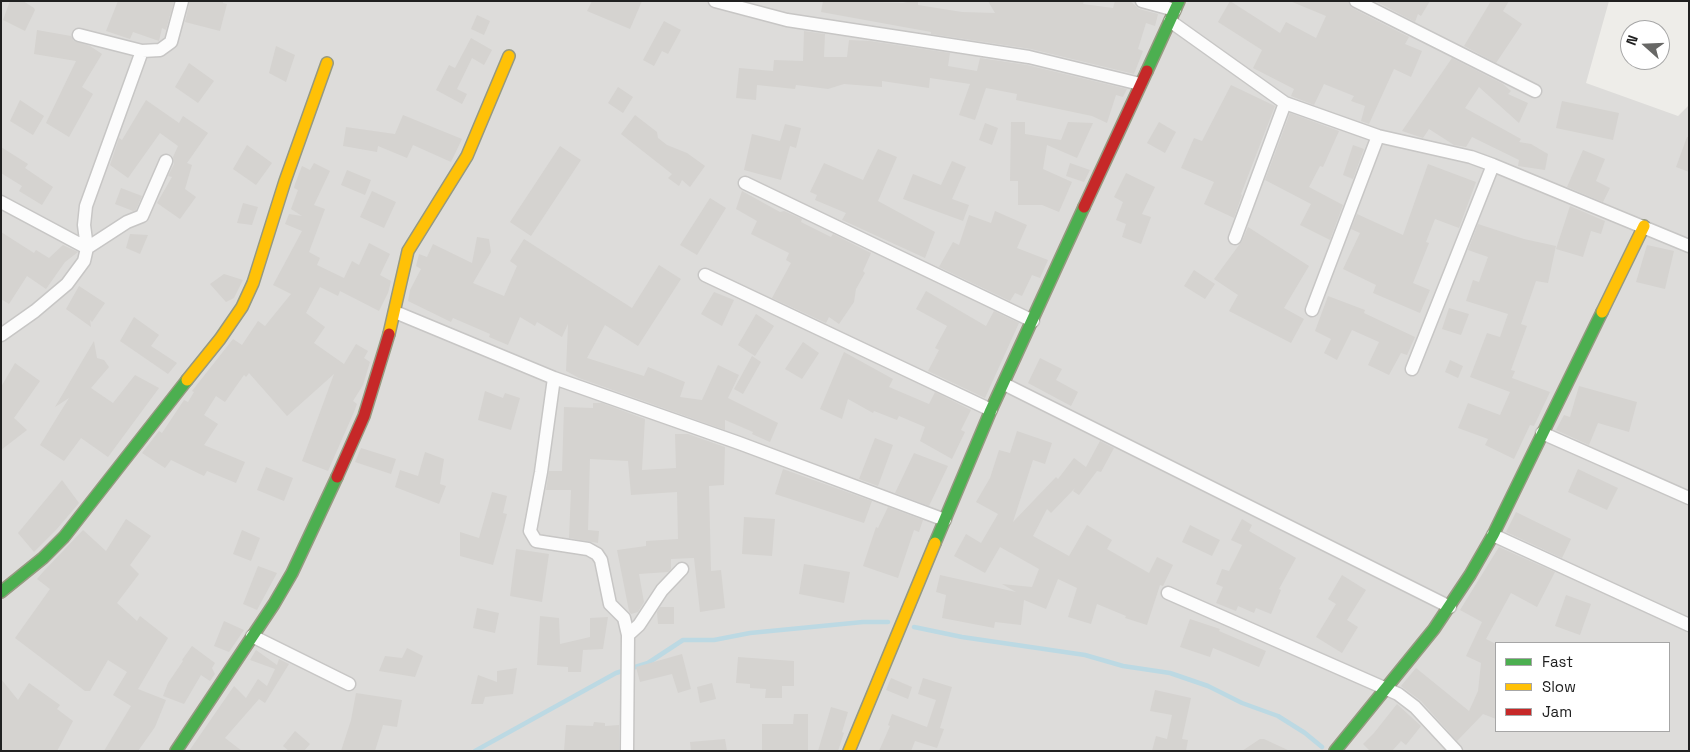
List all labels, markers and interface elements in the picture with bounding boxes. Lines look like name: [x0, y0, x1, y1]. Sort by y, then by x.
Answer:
north arrow: [1620, 20, 1670, 70]
text: N: [1622, 33, 1642, 48]
legend: [1495, 642, 1670, 732]
text: Fast: [1542, 652, 1573, 671]
text: Slow: [1542, 677, 1576, 696]
text: Jam: [1542, 702, 1572, 721]

